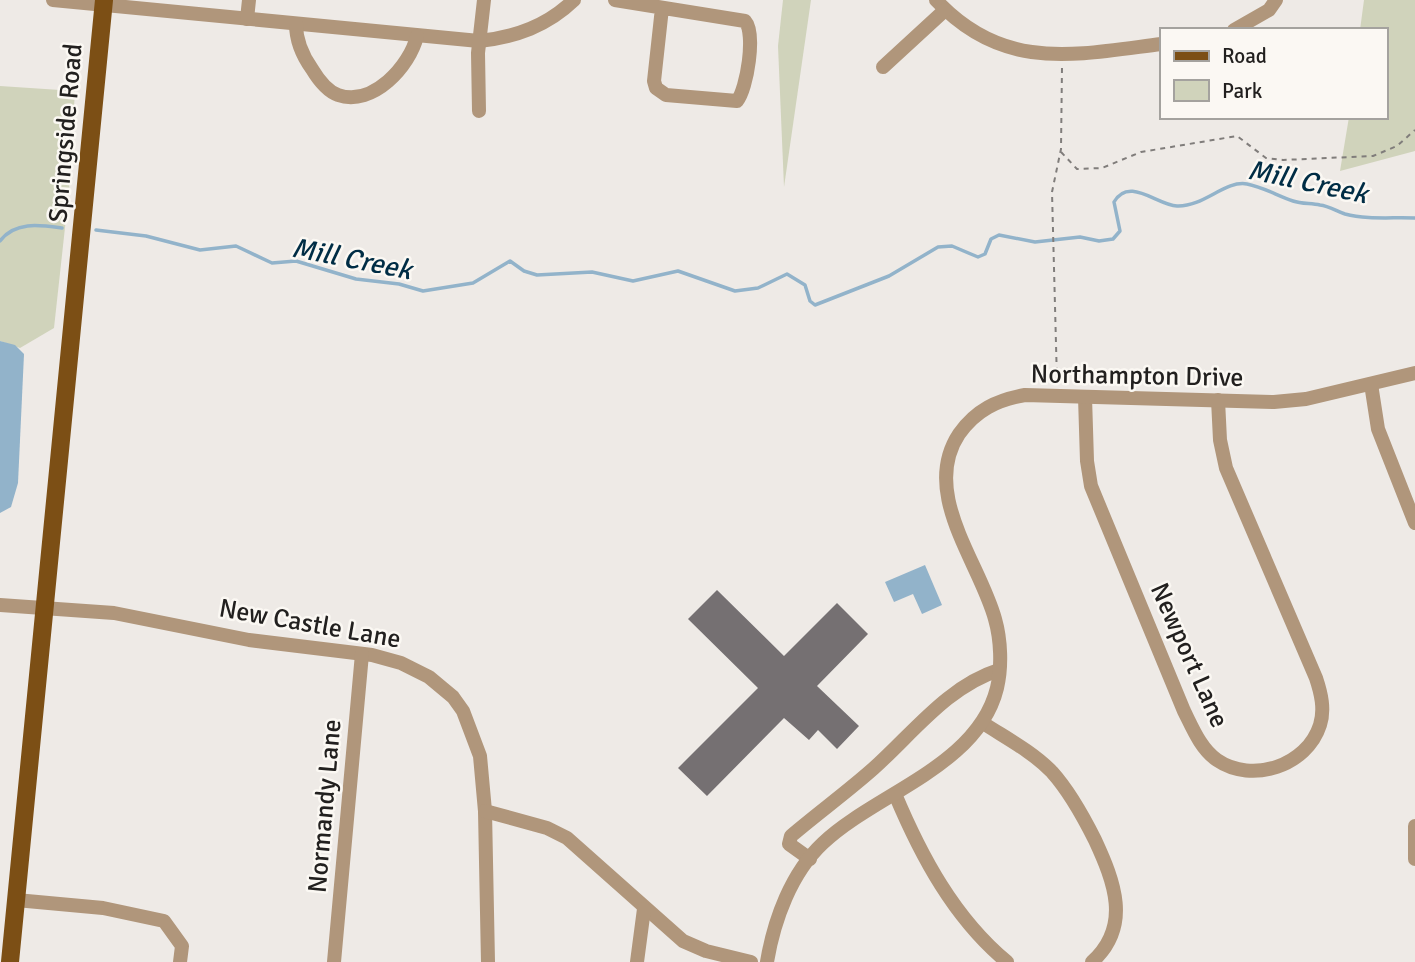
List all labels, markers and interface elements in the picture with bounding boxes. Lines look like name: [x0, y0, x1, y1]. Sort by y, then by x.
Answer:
legend: [1160, 28, 1387, 119]
street label: Springside Road: [42, 42, 90, 224]
text: Road: [1222, 43, 1267, 69]
text: Park: [1222, 78, 1263, 104]
water label: Mill Creek: [1245, 153, 1374, 212]
water label: Mill Creek: [289, 231, 417, 288]
street label: Northampton Drive: [1030, 358, 1244, 394]
street label: Newport Lane: [1143, 578, 1235, 733]
street label: New Castle Lane: [217, 592, 403, 656]
street label: Normandy Lane: [301, 718, 349, 894]

